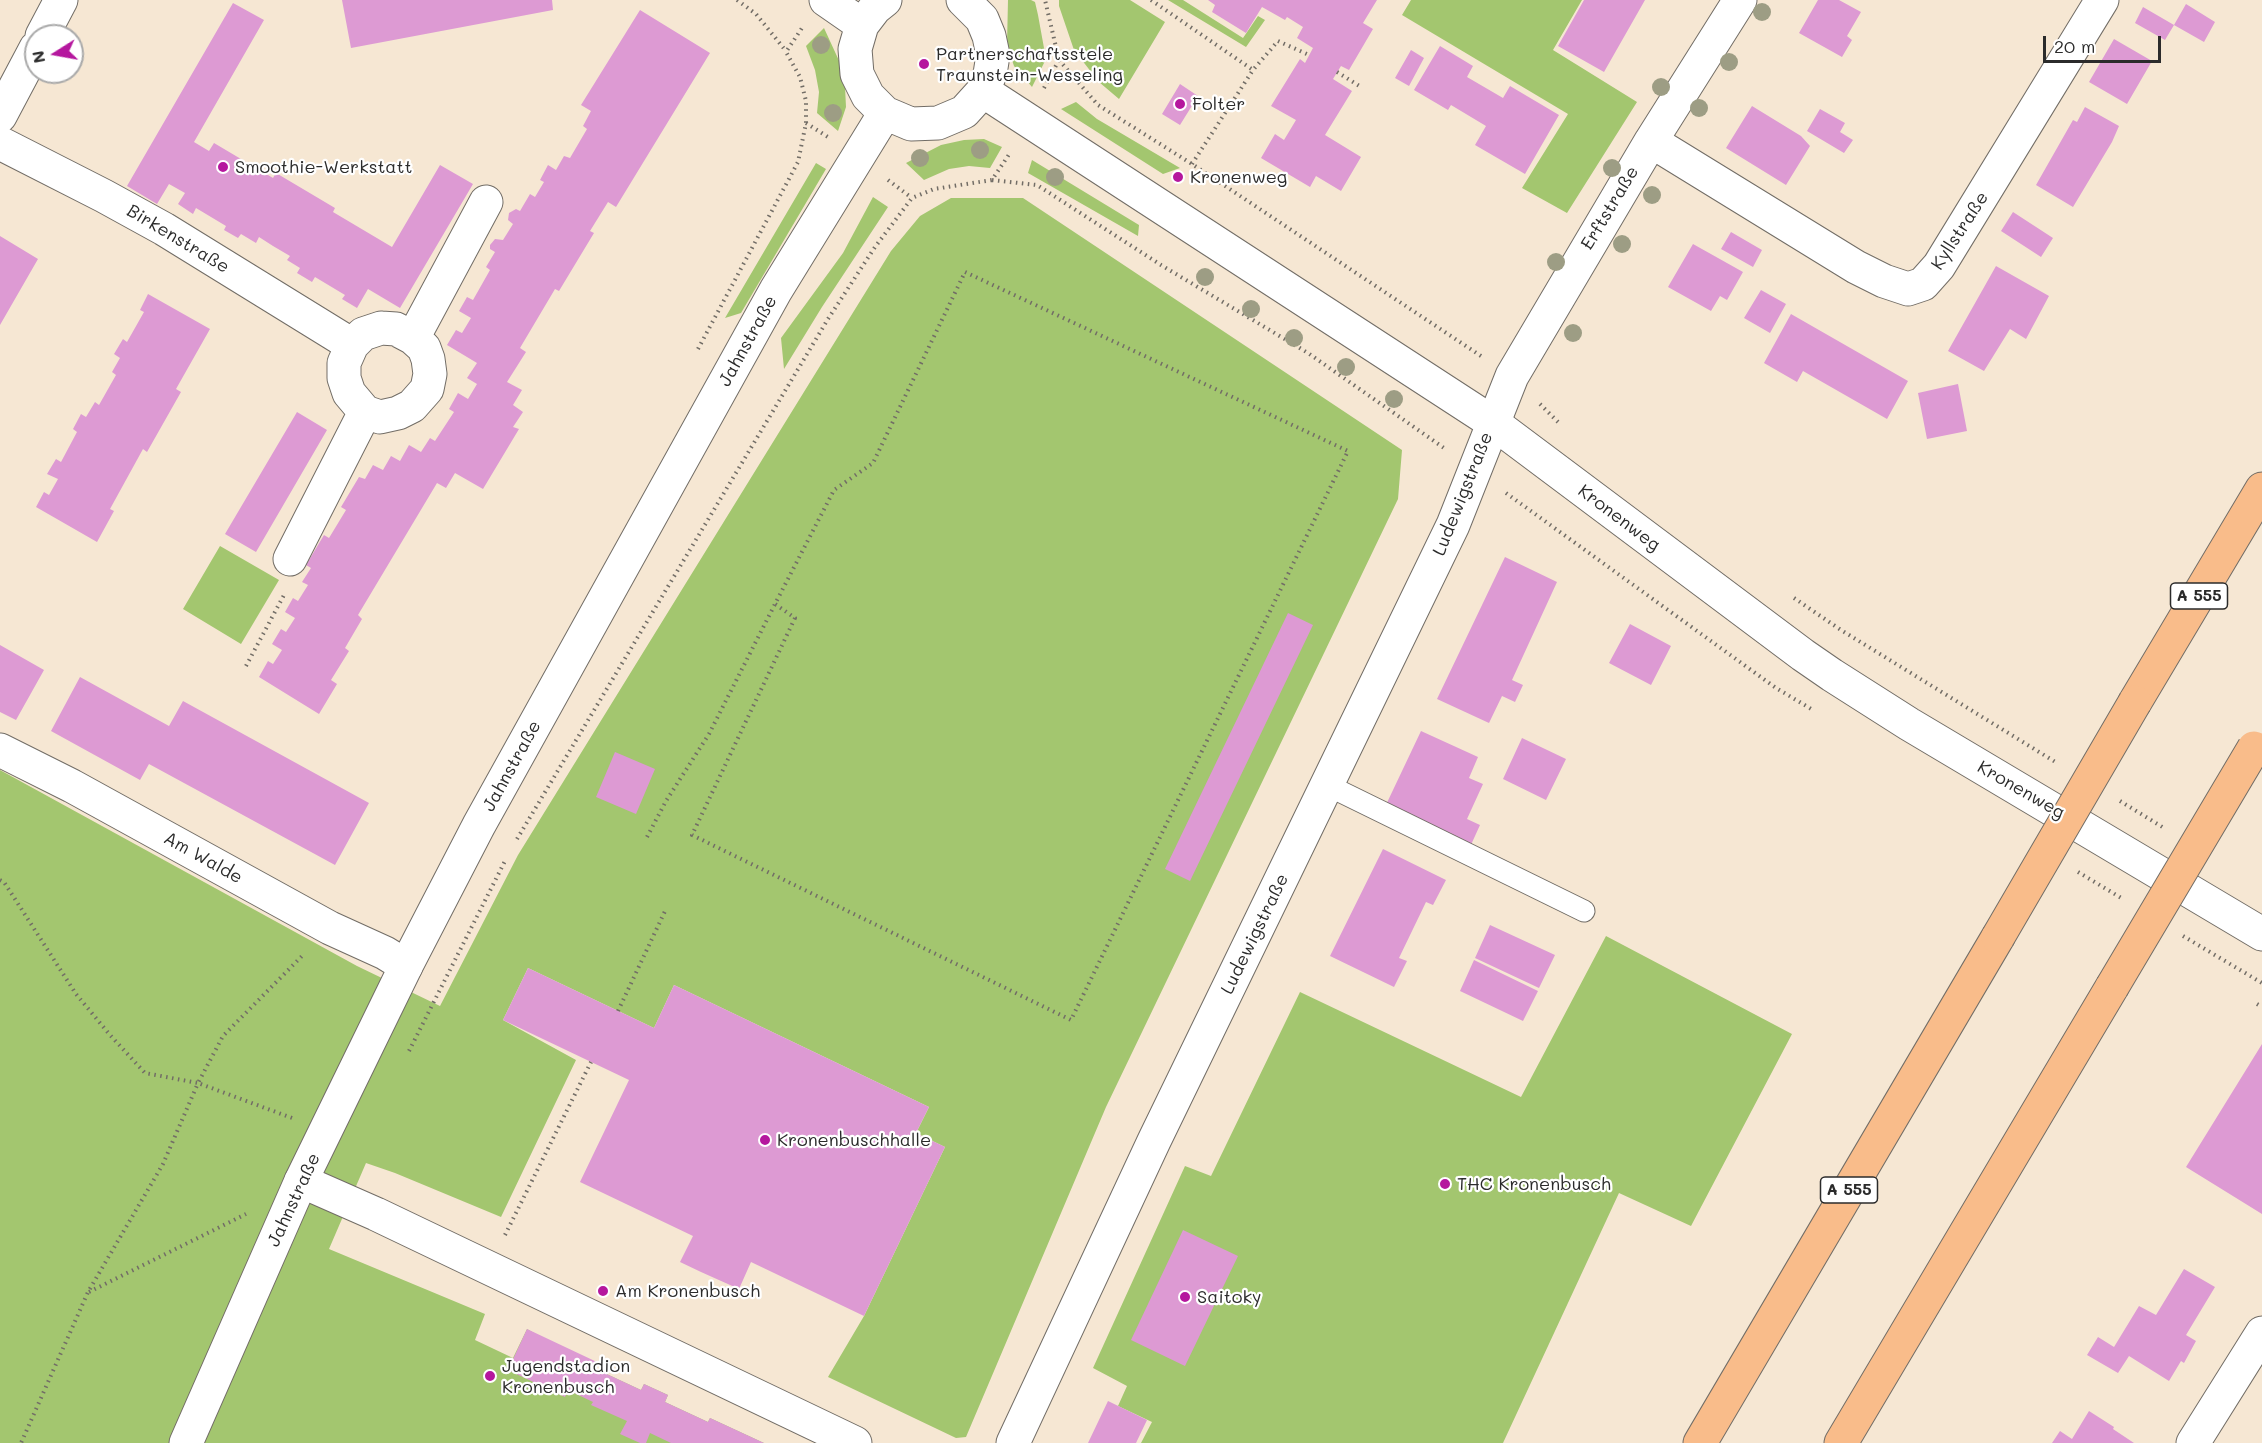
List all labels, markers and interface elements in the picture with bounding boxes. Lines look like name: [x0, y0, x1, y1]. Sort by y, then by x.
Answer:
north arrow: [24, 24, 84, 84]
scale bar: [2046, 24, 2164, 62]
text: 20 m: [2054, 34, 2095, 58]
place label: Partnerschaftsstele Traunstein-Wesseling: [936, 43, 1123, 86]
text: N: [26, 49, 49, 65]
marker: Partnerschaftsstele Traunstein-Wesseling: [917, 57, 931, 71]
place label: Folter: [1192, 93, 1245, 115]
marker: Folter: [1173, 97, 1187, 111]
place label: Smoothie-Werkstatt: [235, 156, 412, 178]
marker: Smoothie-Werkstatt: [216, 160, 230, 174]
street label: Erftstraße: [1577, 162, 1643, 254]
place label: Kronenweg: [1190, 166, 1287, 188]
marker: Kronenweg: [1171, 170, 1185, 184]
street label: Kyllstraße: [1927, 188, 1993, 274]
street label: Birkenstraße: [123, 200, 233, 278]
street label: Jahnstraße: [714, 292, 782, 390]
street label: Ludewigstraße: [1428, 429, 1498, 559]
street label: Kronenweg: [1574, 480, 1664, 556]
road number: A 555: [2170, 583, 2228, 609]
street label: Jahnstraße: [478, 717, 546, 815]
street label: Kronenweg: [1973, 756, 2069, 824]
street label: Am Walde: [160, 828, 246, 888]
street label: Ludewigstraße: [1217, 870, 1293, 998]
place label: Kronenbuschhalle: [777, 1129, 931, 1151]
marker: Kronenbuschhalle: [758, 1133, 772, 1147]
street label: Jahnstraße: [263, 1150, 325, 1250]
place label: THC Kronenbusch: [1457, 1173, 1611, 1195]
marker: THC Kronenbusch: [1438, 1177, 1452, 1191]
road number: A 555: [1820, 1177, 1878, 1203]
place label: Am Kronenbusch: [615, 1280, 760, 1302]
marker: Am Kronenbusch: [596, 1284, 610, 1298]
place label: Saitoky: [1197, 1286, 1261, 1308]
marker: Saitoky: [1178, 1290, 1192, 1304]
place label: Jugendstadion Kronenbusch: [502, 1355, 630, 1398]
marker: Jugendstadion Kronenbusch: [483, 1369, 497, 1383]

